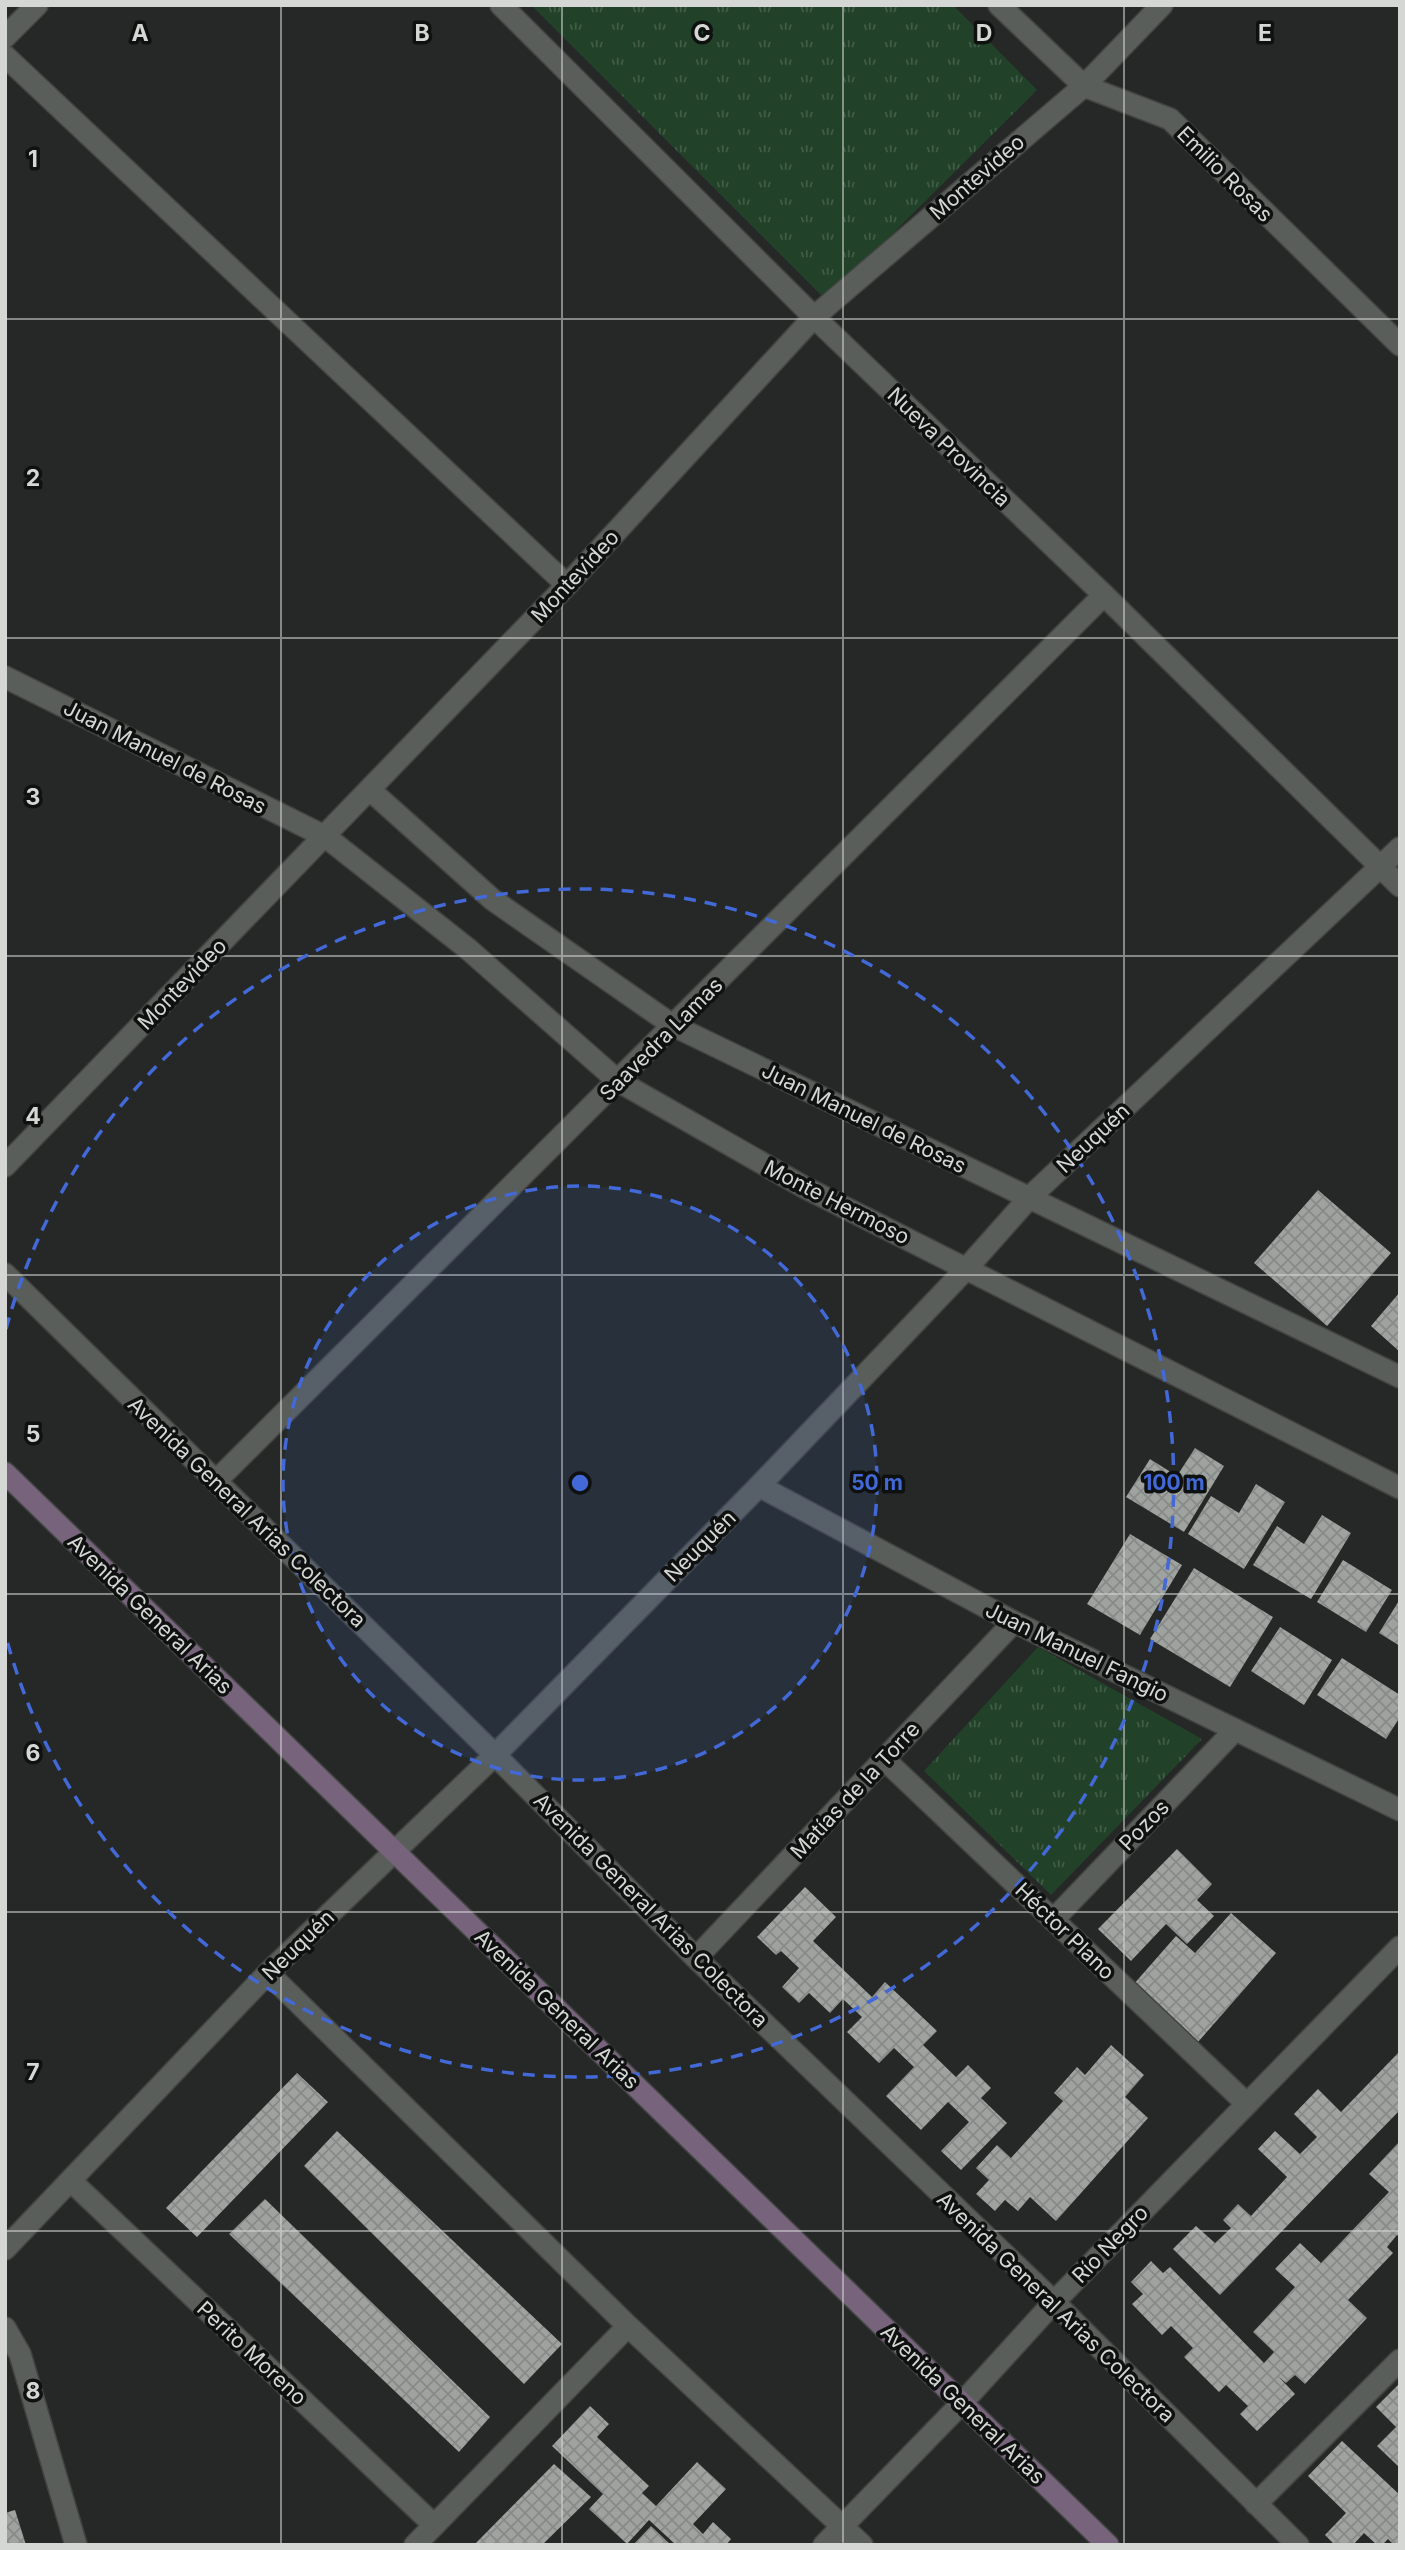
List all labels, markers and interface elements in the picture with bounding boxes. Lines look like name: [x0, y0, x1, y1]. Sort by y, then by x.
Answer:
text: A: [131, 19, 149, 47]
text: B: [414, 19, 430, 47]
text: C: [693, 19, 711, 47]
text: D: [976, 19, 992, 47]
text: E: [1258, 19, 1272, 47]
street label: Emilio Rosas: [1172, 121, 1278, 227]
street label: Montevideo: [925, 129, 1029, 225]
text: 1: [28, 145, 38, 173]
street label: Nueva Provincia: [882, 382, 1016, 512]
text: 2: [26, 464, 40, 492]
street label: Montevideo: [526, 525, 624, 627]
street label: Juan Manuel de Rosas: [59, 695, 271, 819]
text: 3: [26, 783, 40, 811]
street label: Montevideo: [132, 933, 232, 1035]
street label: Saavedra Lamas: [594, 972, 728, 1106]
street label: Juan Manuel de Rosas: [758, 1058, 970, 1178]
street label: Neuquén: [1051, 1098, 1135, 1178]
text: 4: [25, 1102, 41, 1130]
street label: Monte Hermoso: [760, 1155, 914, 1249]
street label: Avenida General Arias Colectora: [123, 1392, 371, 1632]
text: 5: [26, 1420, 40, 1448]
text: 50 m: [851, 1470, 903, 1495]
text: 100 m: [1143, 1470, 1205, 1495]
centre of rings: [568, 1471, 592, 1495]
street label: Neuquén: [659, 1505, 741, 1587]
street label: Avenida General Arias: [63, 1529, 237, 1699]
street label: Juan Manuel Fangio: [982, 1597, 1172, 1707]
street label: Matías de la Torre: [785, 1716, 925, 1864]
text: 6: [26, 1739, 40, 1767]
street label: Avenida General Arias Colectora: [529, 1788, 773, 2032]
street label: Pozos: [1114, 1795, 1174, 1855]
street label: Héctor Plano: [1010, 1877, 1120, 1985]
street label: Neuquén: [257, 1905, 339, 1985]
street label: Avenida General Arias: [470, 1924, 644, 2094]
text: 7: [26, 2058, 40, 2086]
street label: Avenida General Arias Colectora: [932, 2187, 1180, 2427]
street label: Río Negro: [1067, 2200, 1153, 2288]
street label: Perito Moreno: [192, 2296, 312, 2410]
street label: Avenida General Arias: [876, 2319, 1050, 2489]
text: 8: [26, 2377, 40, 2405]

